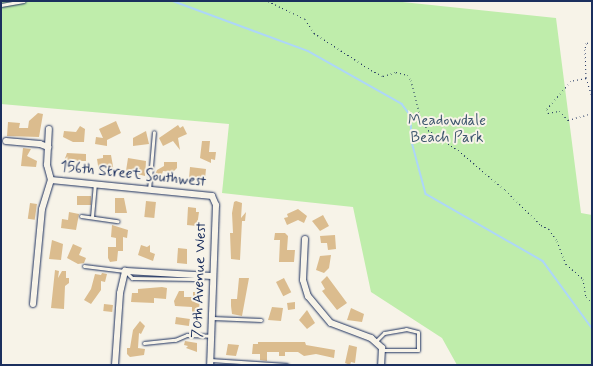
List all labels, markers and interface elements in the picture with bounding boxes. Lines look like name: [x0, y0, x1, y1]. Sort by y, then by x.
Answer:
park label: Meadowdale Beach Park: [408, 112, 486, 147]
street label: 156th Street Southwest: [59, 158, 207, 192]
street label: 70th Avenue West: [189, 222, 211, 338]

